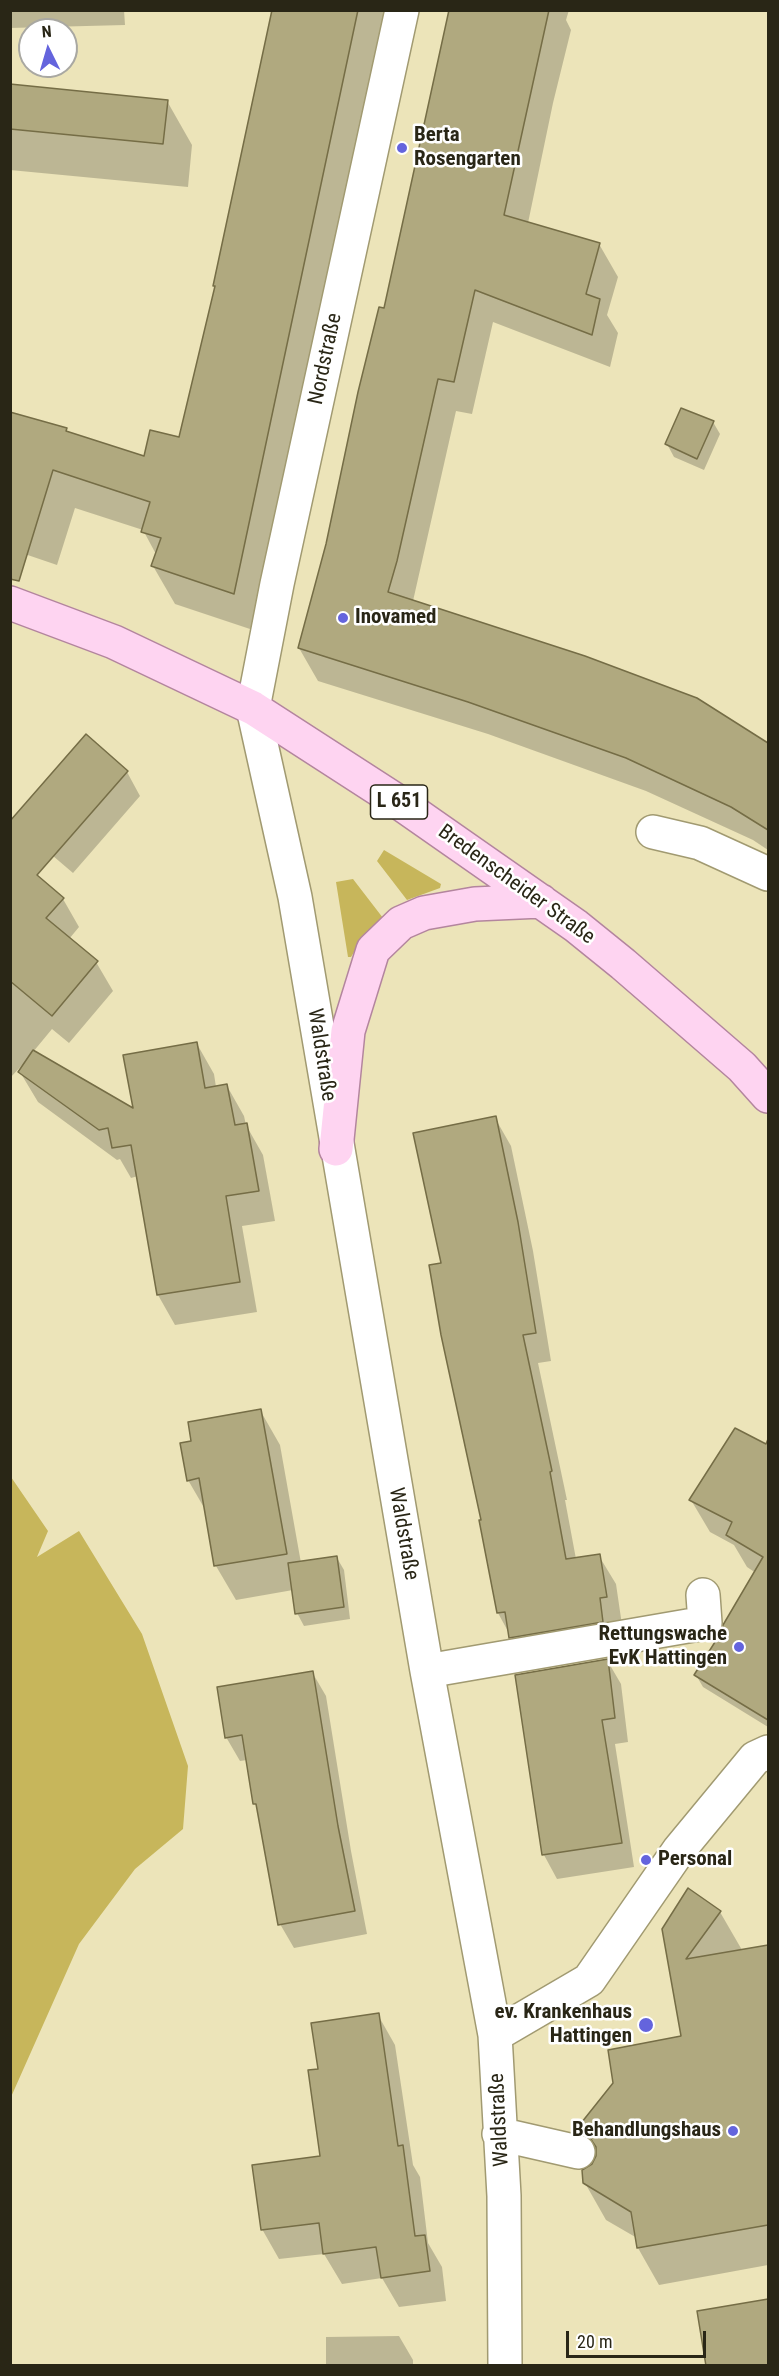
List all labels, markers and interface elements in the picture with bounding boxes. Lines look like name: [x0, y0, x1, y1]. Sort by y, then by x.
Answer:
north arrow: [18, 18, 78, 78]
text: N: [41, 22, 52, 41]
place label: Berta Rosengarten: [414, 123, 521, 173]
marker: Berta Rosengarten: [395, 141, 409, 155]
street label: Nordstraße: [304, 311, 348, 407]
place label: Inovamed: [355, 605, 436, 631]
marker: Inovamed: [336, 611, 350, 625]
road number: L 651: [370, 785, 428, 819]
street label: Bredenscheider Straße: [433, 820, 599, 950]
street label: Waldstraße: [301, 1007, 341, 1103]
street label: Waldstraße: [382, 1486, 424, 1582]
place label: Rettungswache EvK Hattingen: [598, 1622, 727, 1672]
marker: Rettungswache EvK Hattingen: [732, 1640, 746, 1654]
place label: Personal: [658, 1847, 732, 1873]
marker: Personal: [639, 1853, 653, 1867]
place label: ev. Krankenhaus Hattingen: [495, 2000, 632, 2050]
marker: ev. Krankenhaus Hattingen: [637, 2016, 655, 2034]
street label: Waldstraße: [485, 2073, 515, 2167]
place label: Behandlungshaus: [572, 2118, 721, 2144]
marker: Behandlungshaus: [726, 2124, 740, 2138]
scale bar: [569, 2319, 708, 2357]
text: 20 m: [577, 2331, 612, 2352]

